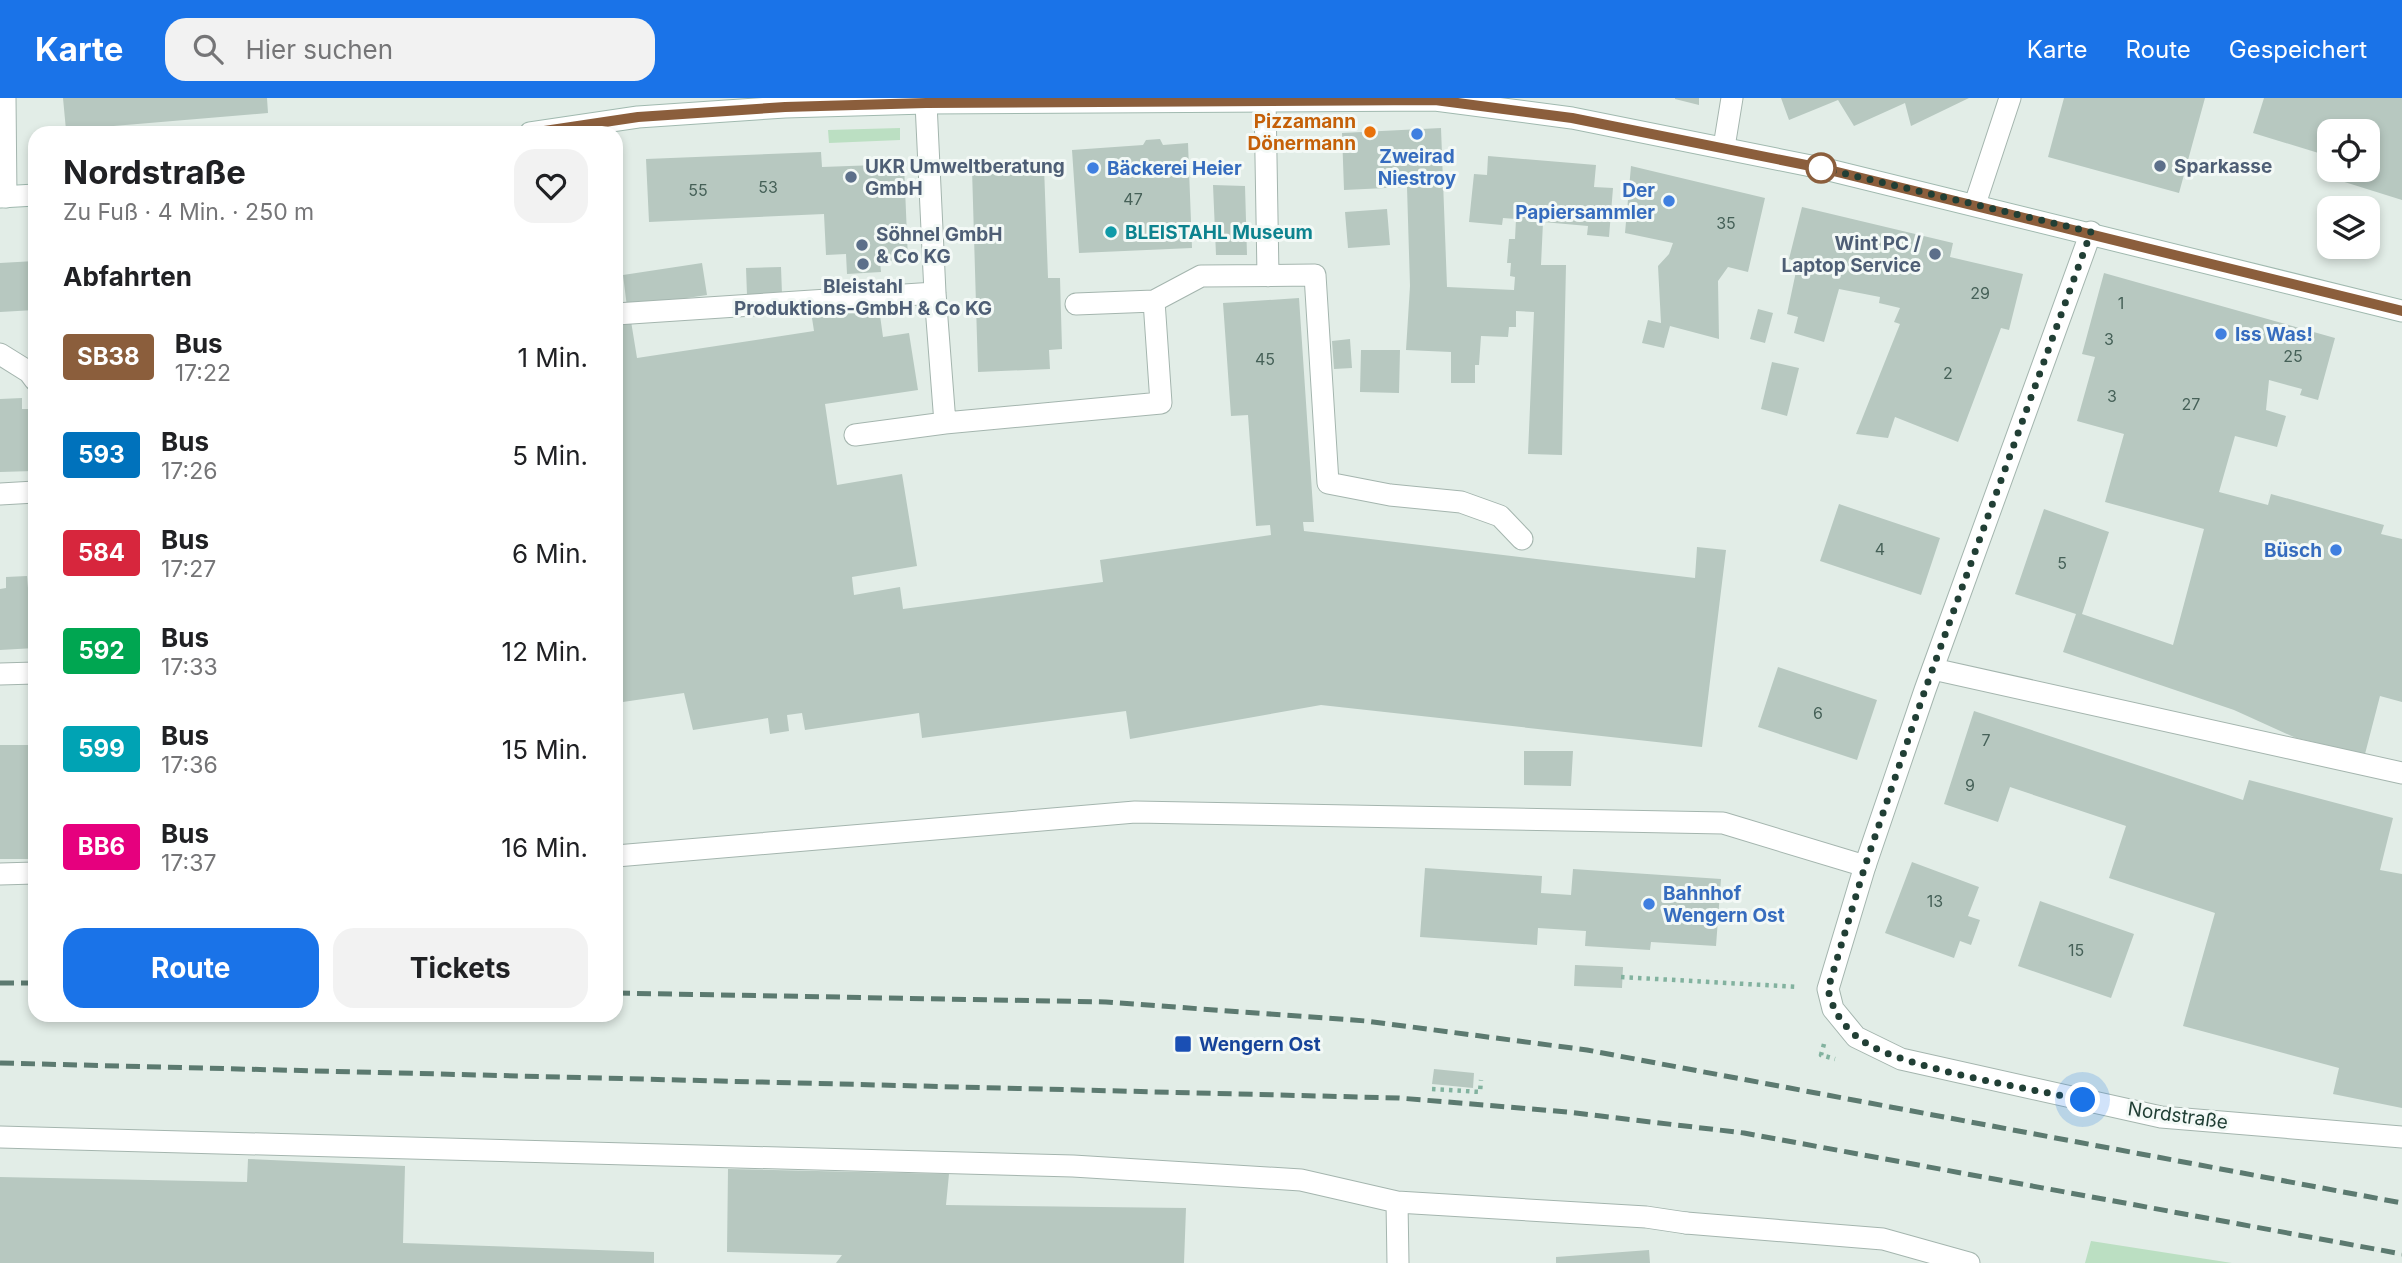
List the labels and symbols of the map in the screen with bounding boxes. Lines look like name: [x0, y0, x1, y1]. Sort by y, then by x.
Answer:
place label: Pizzamann Dönermann: [1248, 110, 1356, 155]
marker: Pizzamann Dönermann: [1362, 124, 1378, 140]
marker: Zweirad Niestroy: [1409, 126, 1425, 142]
place label: Zweirad Niestroy: [1378, 145, 1457, 190]
unlabelled marker: [1806, 153, 1836, 183]
place label: UKR Umweltberatung GmbH: [865, 155, 1065, 200]
place label: Sparkasse: [2174, 155, 2272, 178]
place label: Bäckerei Heier: [1107, 157, 1242, 180]
marker: Sparkasse: [2152, 158, 2168, 174]
marker: Bäckerei Heier: [1085, 160, 1101, 176]
marker: UKR Umweltberatung GmbH: [843, 169, 859, 185]
house number: 53: [758, 177, 778, 197]
place label: Der Papiersammler: [1515, 179, 1655, 224]
house number: 55: [688, 180, 708, 200]
house number: 47: [1123, 189, 1143, 209]
marker: Der Papiersammler: [1661, 193, 1677, 209]
house number: 35: [1716, 213, 1736, 233]
place label: BLEISTAHL Museum: [1125, 221, 1313, 244]
place label: Söhnel GmbH & Co KG: [876, 223, 1003, 268]
marker: BLEISTAHL Museum: [1103, 224, 1119, 240]
place label: Wint PC / Laptop Service: [1782, 232, 1922, 277]
marker: Söhnel GmbH & Co KG: [854, 237, 870, 253]
marker: Wint PC / Laptop Service: [1927, 246, 1943, 262]
marker: Bleistahl Produktions-GmbH & Co KG: [855, 256, 871, 272]
place label: Bleistahl Produktions-GmbH & Co KG: [734, 275, 992, 320]
house number: 29: [1970, 283, 1990, 303]
house number: 1: [2118, 293, 2124, 313]
place label: Iss Was!: [2235, 323, 2313, 346]
marker: Iss Was!: [2213, 326, 2229, 342]
house number: 3: [2104, 329, 2114, 349]
house number: 25: [2283, 346, 2303, 366]
house number: 45: [1255, 349, 1275, 369]
house number: 2: [1943, 363, 1953, 383]
house number: 3: [2107, 386, 2117, 406]
house number: 27: [2182, 394, 2200, 414]
house number: 4: [1875, 539, 1885, 559]
place label: Büsch: [2264, 539, 2322, 562]
marker: Büsch: [2328, 542, 2344, 558]
house number: 5: [2057, 553, 2067, 573]
house number: 6: [1813, 703, 1823, 723]
house number: 7: [1981, 730, 1991, 750]
house number: 9: [1965, 775, 1975, 795]
place label: Bahnhof Wengern Ost: [1663, 882, 1785, 927]
house number: 13: [1927, 891, 1943, 911]
marker: Bahnhof Wengern Ost: [1641, 896, 1657, 912]
house number: 15: [2068, 940, 2084, 960]
place label: Wengern Ost: [1199, 1033, 1321, 1056]
marker: Wengern Ost: [1173, 1034, 1193, 1054]
your location: [2065, 1082, 2100, 1117]
street label: Nordstraße: [2126, 1097, 2230, 1134]

